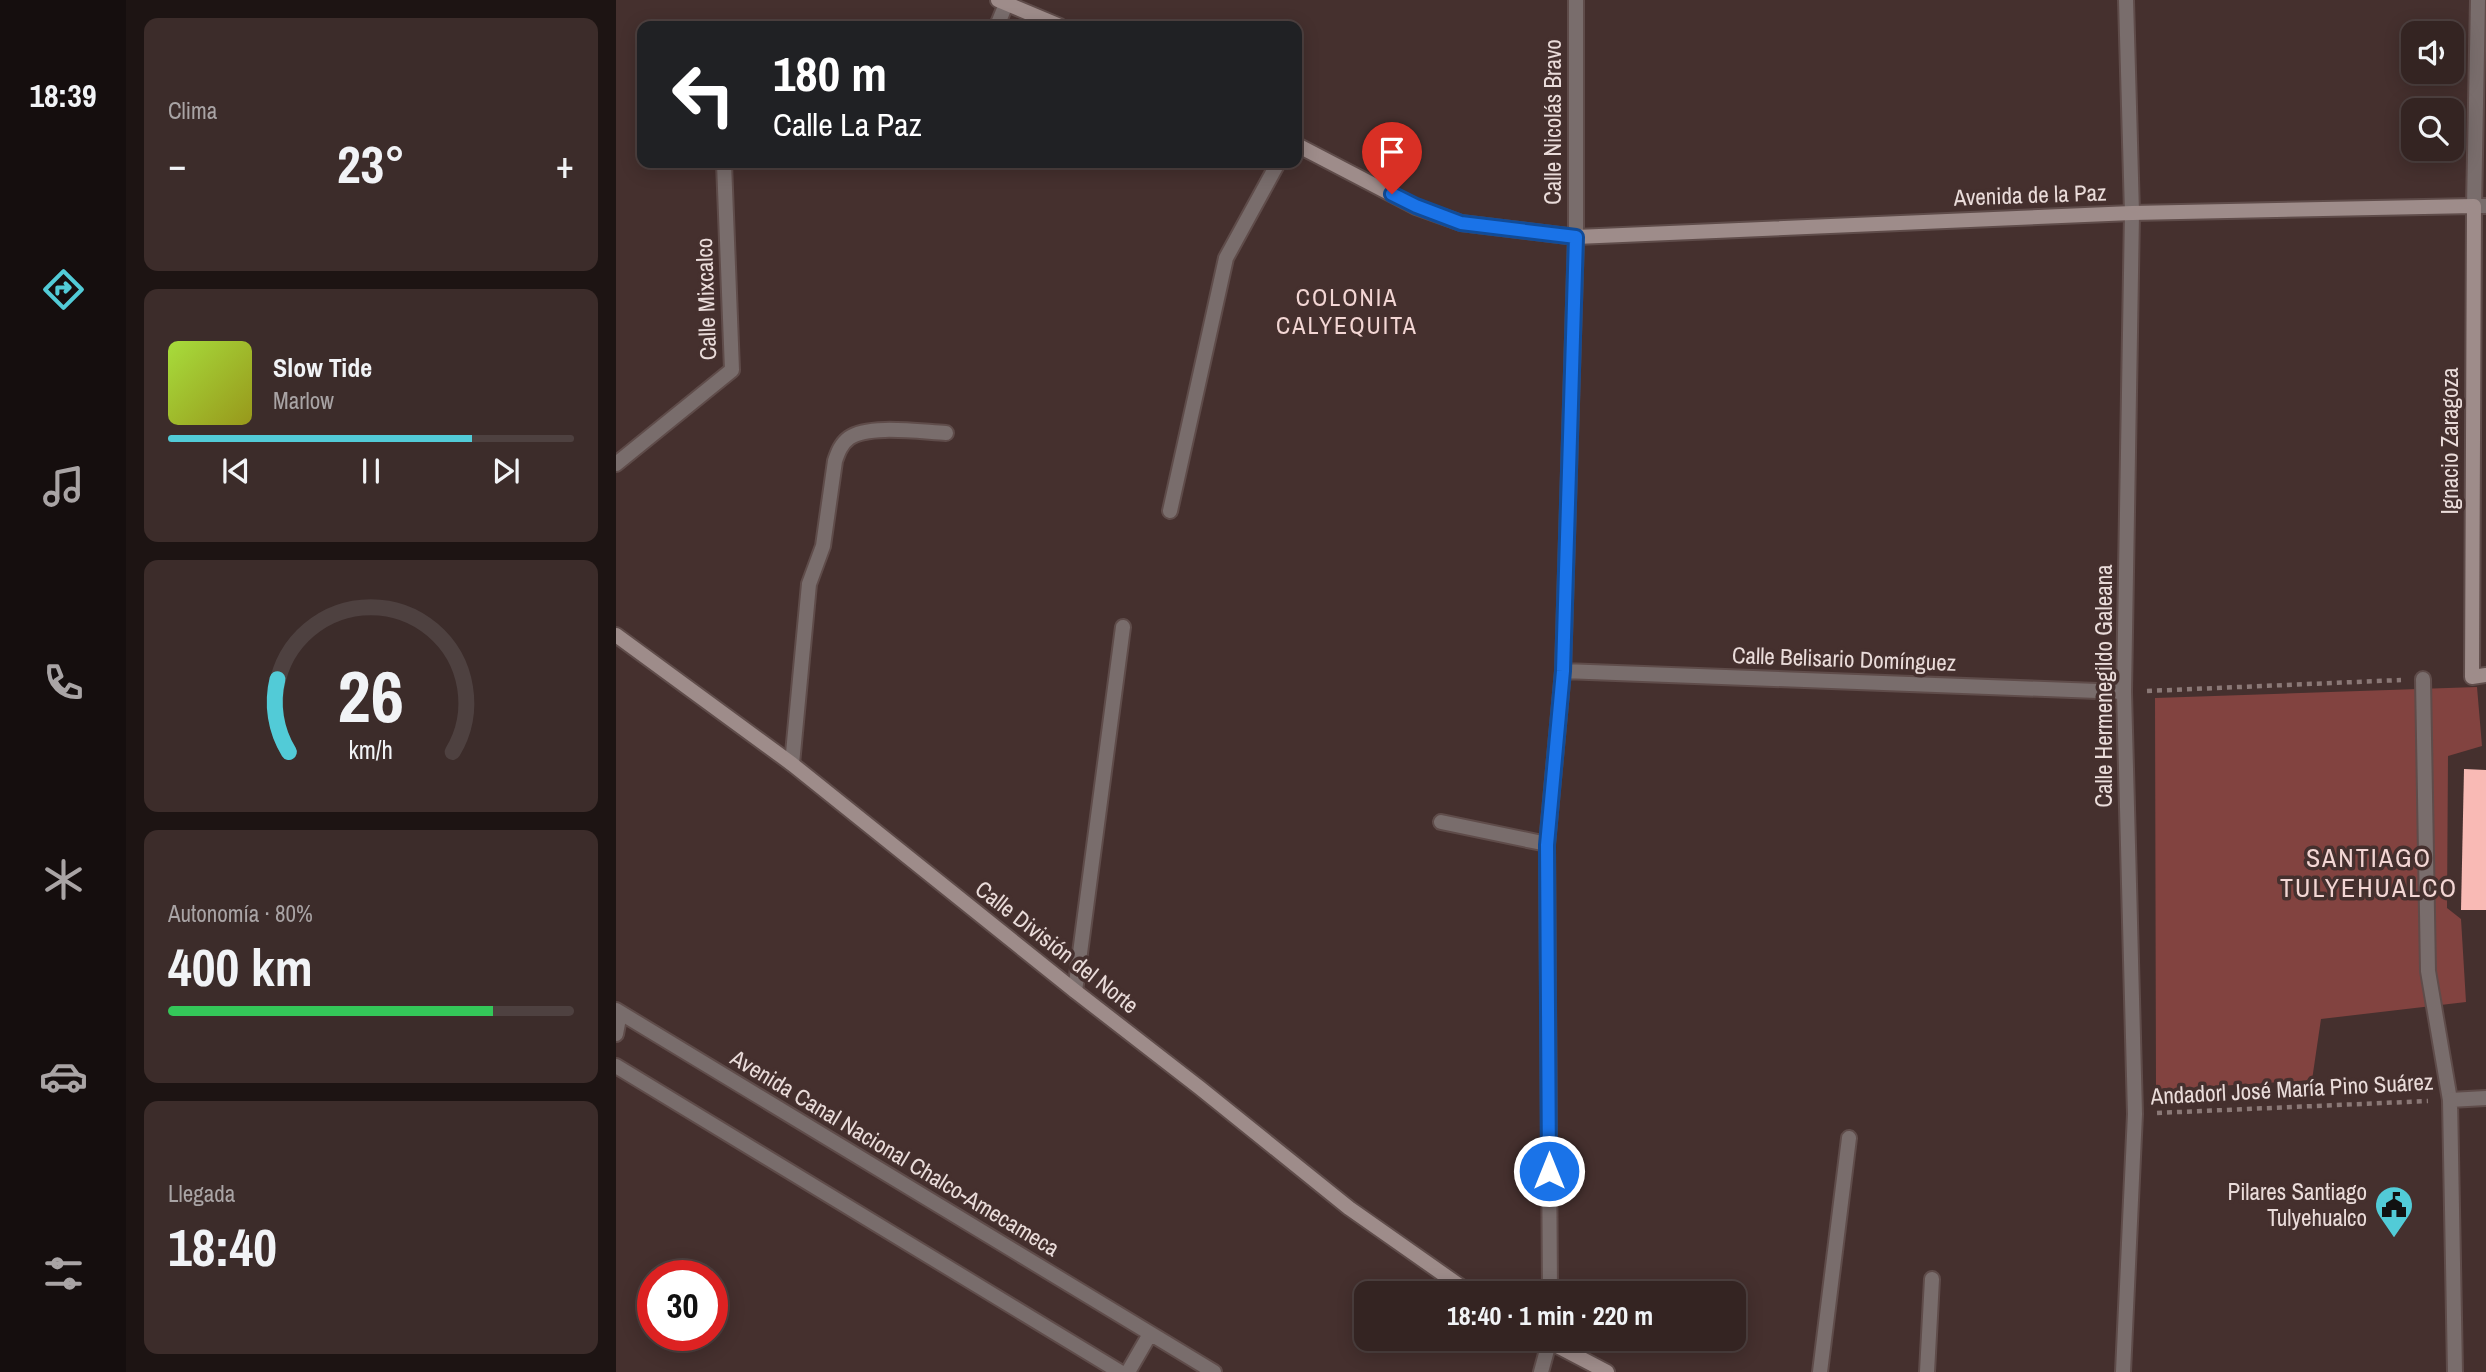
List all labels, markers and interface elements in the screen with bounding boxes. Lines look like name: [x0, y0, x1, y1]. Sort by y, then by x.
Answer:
map controls: [2401, 21, 2464, 161]
button: sound: [2401, 21, 2464, 84]
street label: Calle Nicolás Bravo: [1537, 39, 1568, 205]
text: 180 m: [773, 40, 887, 106]
icon: left: [658, 49, 749, 140]
text: 18:39: [29, 74, 97, 117]
text: Clima: [168, 95, 217, 126]
button: search: [2401, 98, 2464, 161]
text: Calle La Paz: [773, 103, 922, 146]
pin: [1362, 122, 1422, 194]
text: 23°: [337, 129, 405, 199]
icon: arrive: [1373, 133, 1411, 171]
text: −: [168, 139, 186, 190]
text: +: [556, 139, 574, 190]
street label: Avenida de la Paz: [1952, 176, 2107, 213]
street label: Calle Mixcalco: [688, 237, 723, 361]
icon: directions: [39, 265, 88, 314]
district label: COLONIA CALYEQUITA: [1276, 281, 1418, 341]
text: Slow Tide: [273, 350, 372, 385]
street label: Ignacio Zaragoza: [2434, 367, 2465, 514]
text: Marlow: [273, 385, 334, 416]
icon: previous: [217, 452, 255, 490]
icon: pause: [352, 452, 390, 490]
icon: next: [487, 452, 525, 490]
icon: music: [39, 462, 88, 511]
street label: Calle Hermenegildo Galeana: [2088, 564, 2119, 808]
street label: Calle Belisario Domínguez: [1731, 639, 1957, 678]
text: 26: [338, 647, 404, 745]
icon: phone: [39, 658, 88, 707]
text: km/h: [349, 733, 393, 767]
district label: SANTIAGO TULYEHUALCO: [2280, 840, 2458, 905]
icon: climate: [39, 855, 88, 904]
street label: Calle División del Norte: [969, 873, 1145, 1020]
text: Autonomía · 80%: [168, 898, 313, 929]
text: 400 km: [168, 932, 313, 1002]
street label: Avenida Canal Nacional Chalco-Amecameca: [724, 1041, 1066, 1263]
icon: car: [39, 1052, 88, 1101]
street label: Andadorl José María Pino Suárez: [2149, 1066, 2434, 1111]
position arrow: [1512, 1134, 1586, 1208]
place label: Pilares Santiago Tulyehualco: [2228, 1176, 2367, 1233]
text: Llegada: [168, 1178, 235, 1209]
public building icon: Pilares Santiago Tulyehualco: [2373, 1184, 2415, 1239]
text: 18:40: [168, 1212, 277, 1282]
icon: filters: [39, 1249, 88, 1298]
speed limit sign: 30: [637, 1260, 728, 1351]
text: 18:40 · 1 min · 220 m: [1447, 1298, 1653, 1333]

